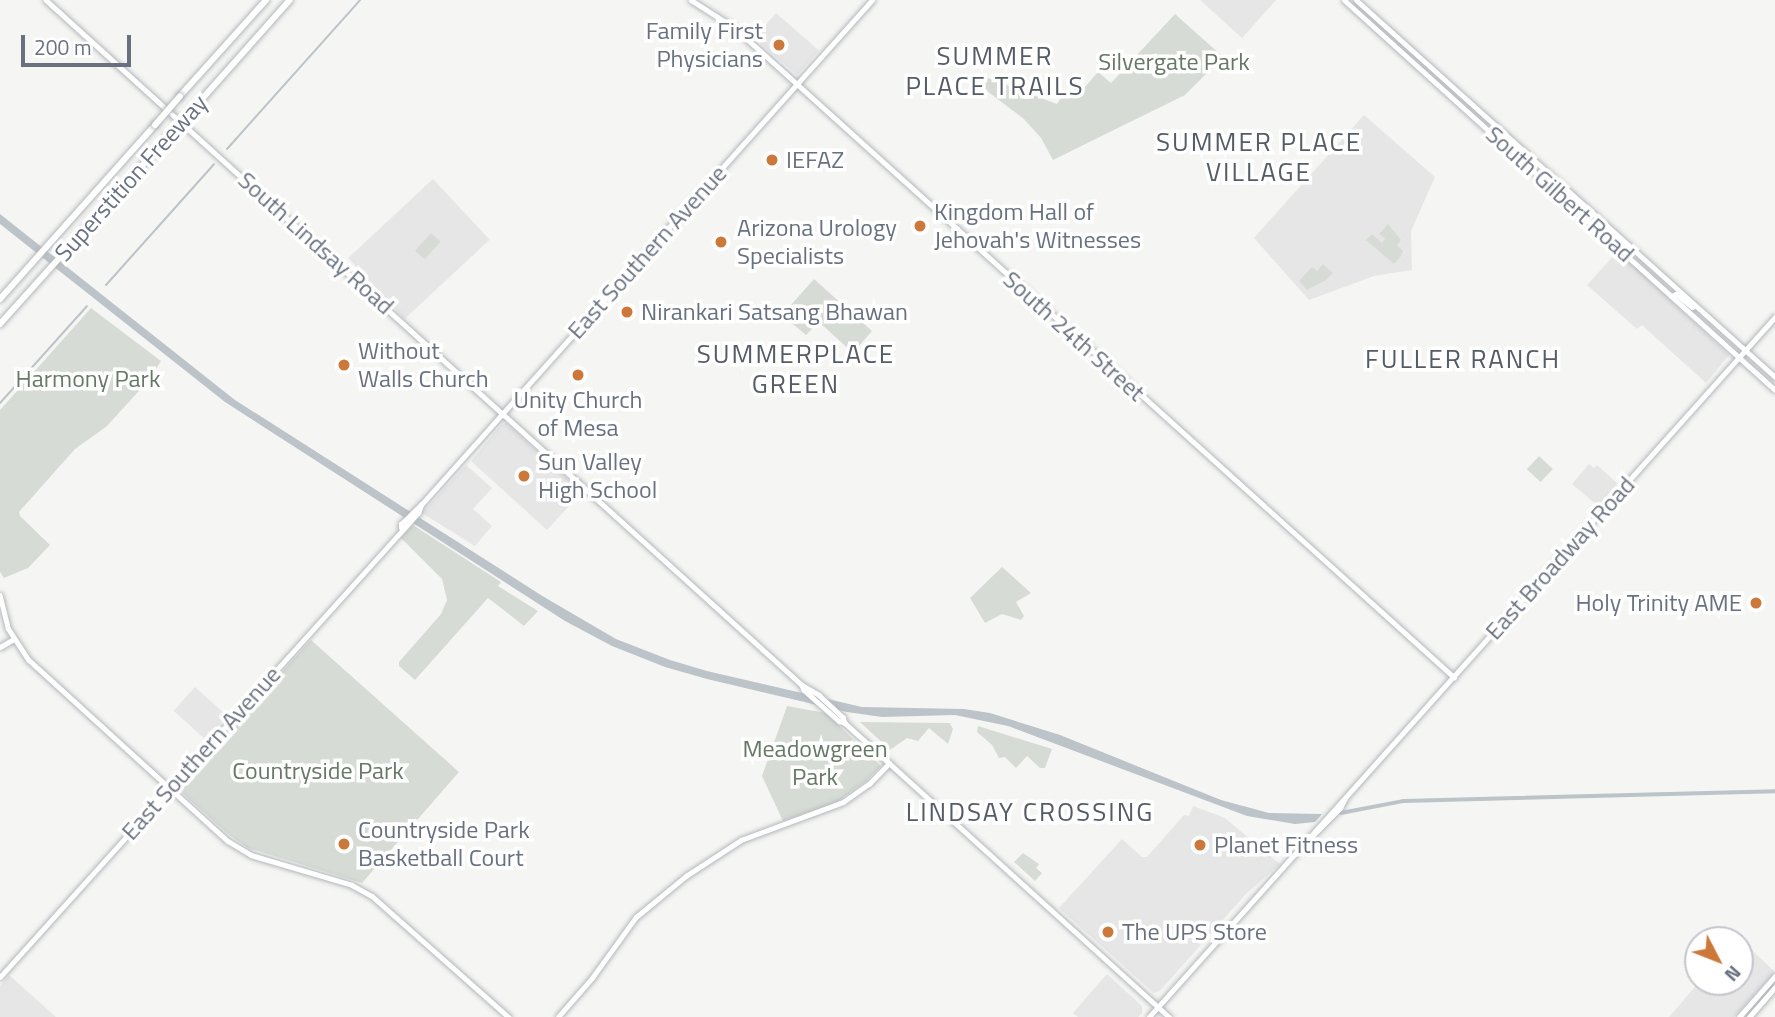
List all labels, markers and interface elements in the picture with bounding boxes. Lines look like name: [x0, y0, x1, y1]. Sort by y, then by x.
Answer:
place label: Family First Physicians: [646, 17, 763, 73]
scale bar: [24, 21, 135, 65]
text: 200 m: [34, 31, 91, 63]
marker: Family First Physicians: [769, 35, 789, 55]
district label: SUMMER PLACE TRAILS: [907, 40, 1083, 102]
park label: Silvergate Park: [1098, 48, 1250, 76]
street label: Superstition Freeway: [49, 89, 213, 267]
street label: South Gilbert Road: [1480, 120, 1640, 268]
district label: SUMMER PLACE VILLAGE: [1157, 126, 1361, 188]
place label: IEFAZ: [786, 146, 844, 174]
marker: IEFAZ: [764, 152, 780, 168]
street label: East Southern Avenue: [562, 159, 732, 345]
street label: South Lindsay Road: [232, 166, 400, 320]
place label: Kingdom Hall of Jehovah's Witnesses: [934, 198, 1141, 254]
place label: Arizona Urology Specialists: [737, 214, 897, 270]
marker: Kingdom Hall of Jehovah's Witnesses: [912, 218, 928, 234]
marker: Arizona Urology Specialists: [711, 232, 731, 252]
street label: South 24th Street: [997, 265, 1151, 407]
place label: Nirankari Satsang Bhawan: [641, 298, 908, 326]
marker: Nirankari Satsang Bhawan: [619, 304, 635, 320]
place label: Without Walls Church: [358, 337, 489, 393]
district label: SUMMERPLACE GREEN: [698, 338, 894, 400]
district label: FULLER RANCH: [1366, 343, 1560, 375]
marker: Without Walls Church: [336, 357, 352, 373]
park label: Harmony Park: [16, 365, 160, 393]
marker: Unity Church of Mesa: [570, 367, 586, 383]
place label: Unity Church of Mesa: [514, 386, 642, 442]
place label: Sun Valley High School: [538, 448, 657, 504]
marker: Sun Valley High School: [516, 468, 532, 484]
street label: East Broadway Road: [1479, 471, 1641, 645]
place label: Holy Trinity AME: [1576, 589, 1742, 617]
marker: Holy Trinity AME: [1748, 595, 1764, 611]
street label: East Southern Avenue: [116, 660, 286, 846]
park label: Meadowgreen Park: [742, 735, 888, 791]
park label: Countryside Park: [232, 757, 404, 785]
district label: LINDSAY CROSSING: [908, 796, 1152, 828]
place label: Countryside Park Basketball Court: [358, 816, 530, 872]
place label: Planet Fitness: [1214, 831, 1358, 859]
marker: Countryside Park Basketball Court: [336, 836, 352, 852]
marker: Planet Fitness: [1192, 837, 1208, 853]
place label: The UPS Store: [1122, 918, 1267, 946]
marker: The UPS Store: [1100, 924, 1116, 940]
north arrow: [1684, 926, 1754, 996]
text: N: [1718, 959, 1749, 989]

